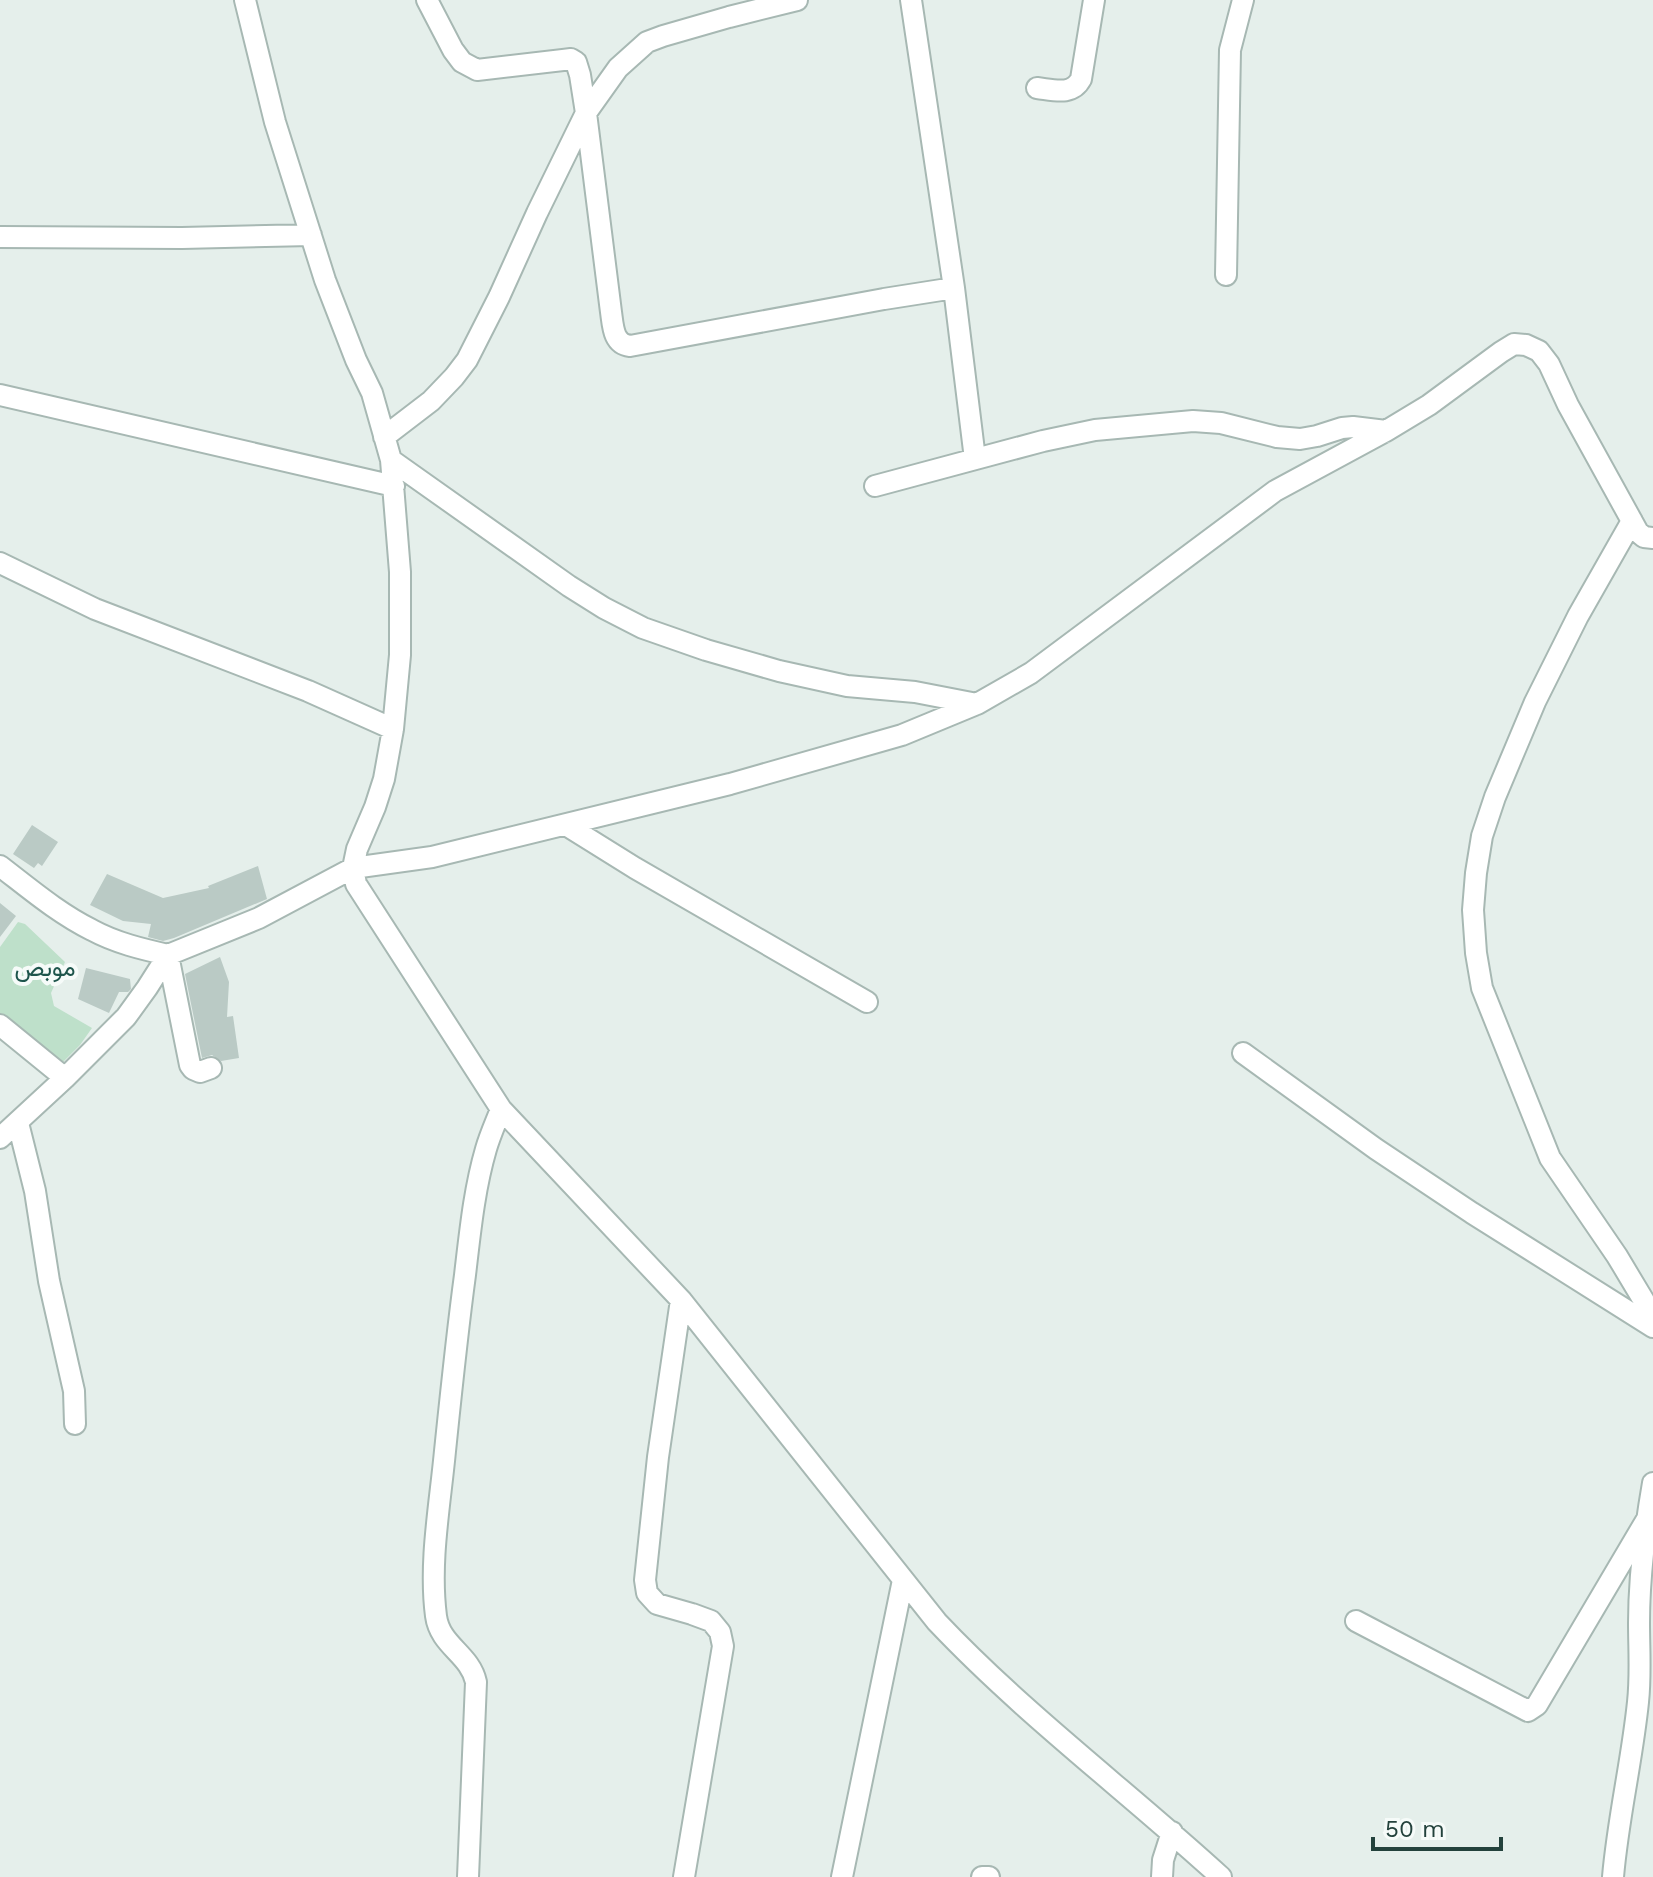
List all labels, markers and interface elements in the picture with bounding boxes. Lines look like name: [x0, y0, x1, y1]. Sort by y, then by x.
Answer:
district label: موبص: [14, 954, 76, 983]
scale bar: [1373, 1801, 1501, 1851]
text: 50 m: [1385, 1815, 1445, 1843]

